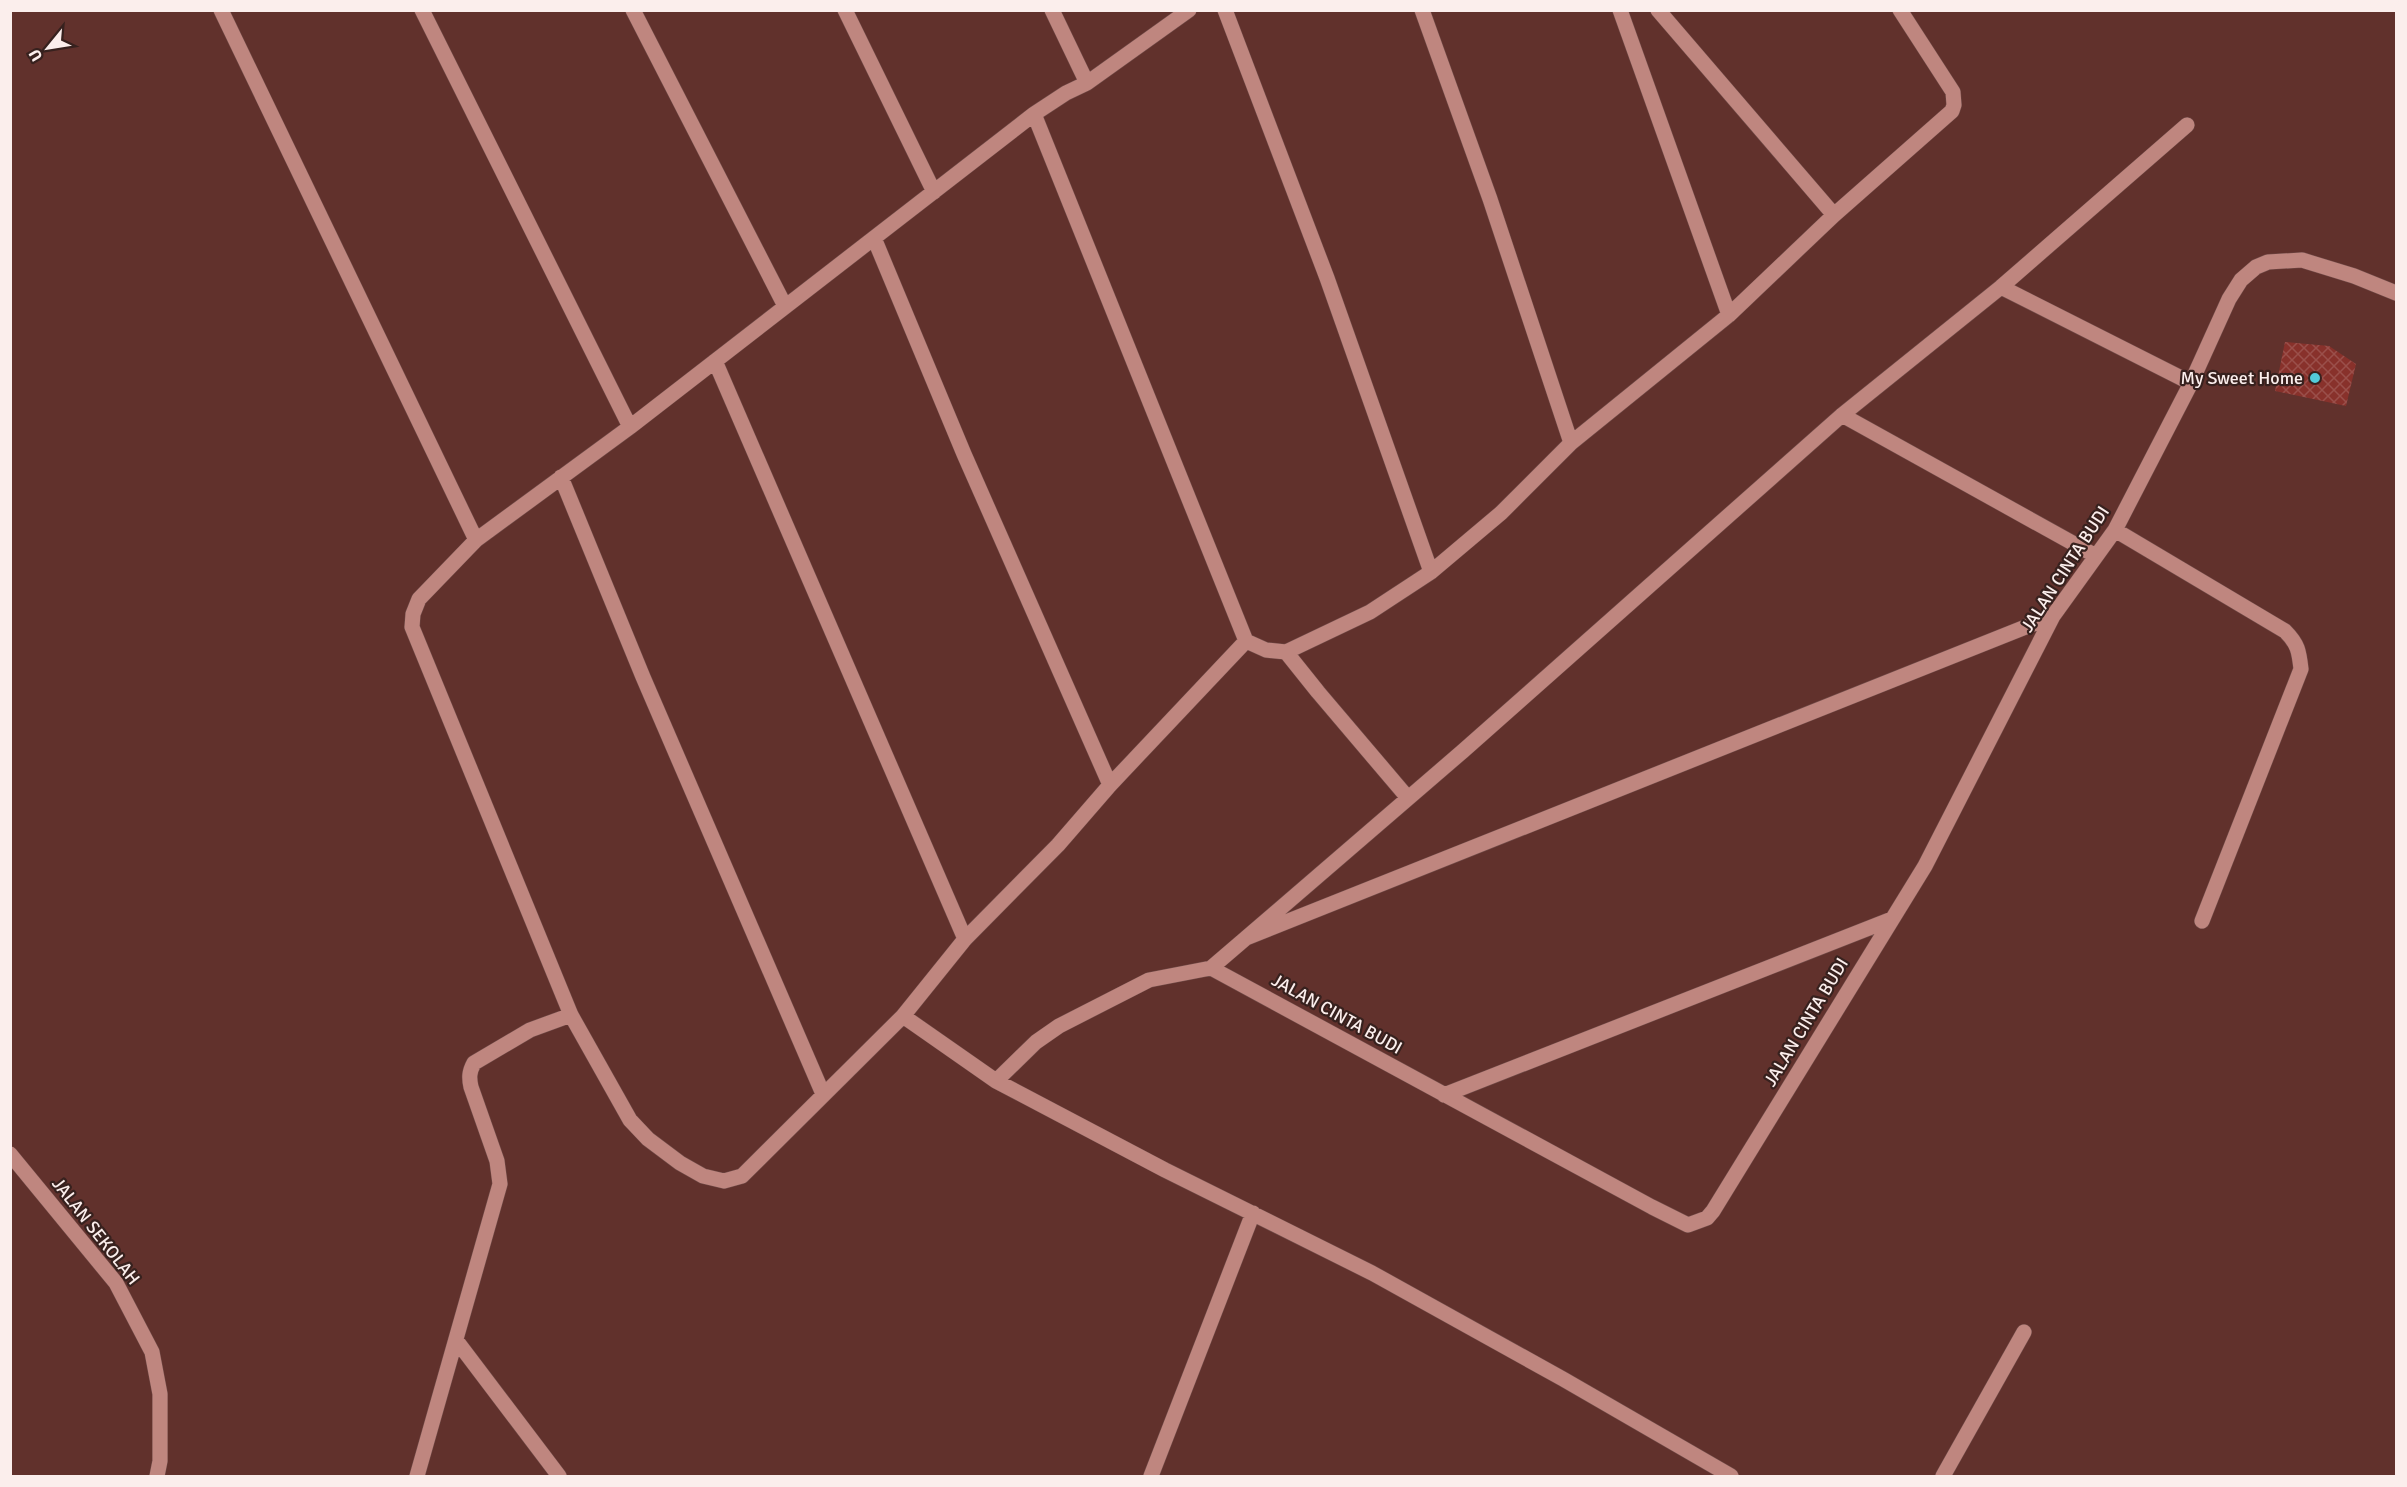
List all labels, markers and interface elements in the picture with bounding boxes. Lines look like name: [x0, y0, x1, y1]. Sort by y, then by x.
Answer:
north arrow: [18, 18, 78, 78]
text: U: [25, 45, 47, 65]
place label: My Sweet Home: [2181, 367, 2303, 389]
marker: My Sweet Home: [2308, 371, 2322, 385]
street label: JALAN CINTA BUDI: [2016, 502, 2114, 636]
street label: JALAN CINTA BUDI: [1759, 954, 1853, 1090]
street label: JALAN CINTA BUDI: [1268, 969, 1406, 1059]
street label: JALAN SEKOLAH: [47, 1173, 145, 1289]

